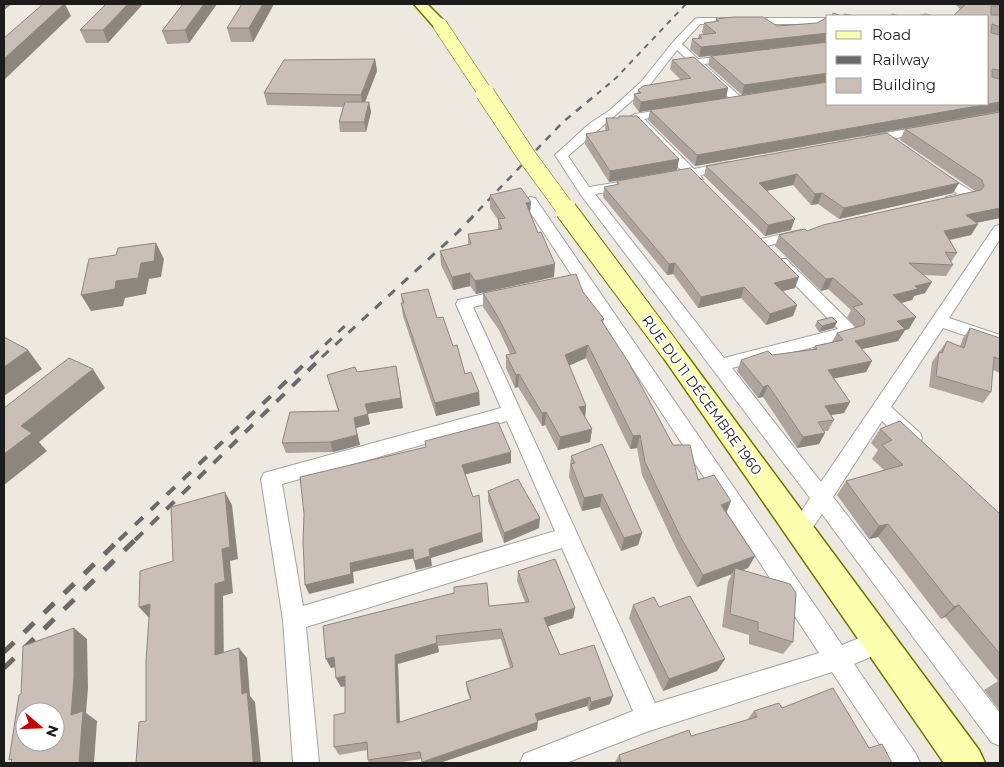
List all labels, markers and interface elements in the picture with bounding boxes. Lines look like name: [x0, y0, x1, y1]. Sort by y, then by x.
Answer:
legend: [826, 15, 989, 105]
text: Road: [872, 25, 911, 44]
text: Railway: [872, 50, 930, 69]
text: Building: [872, 75, 936, 94]
street label: RUE DU 11 DÉCEMBRE 1960: [638, 312, 766, 478]
north arrow: [15, 702, 65, 752]
text: N: [42, 723, 63, 740]

